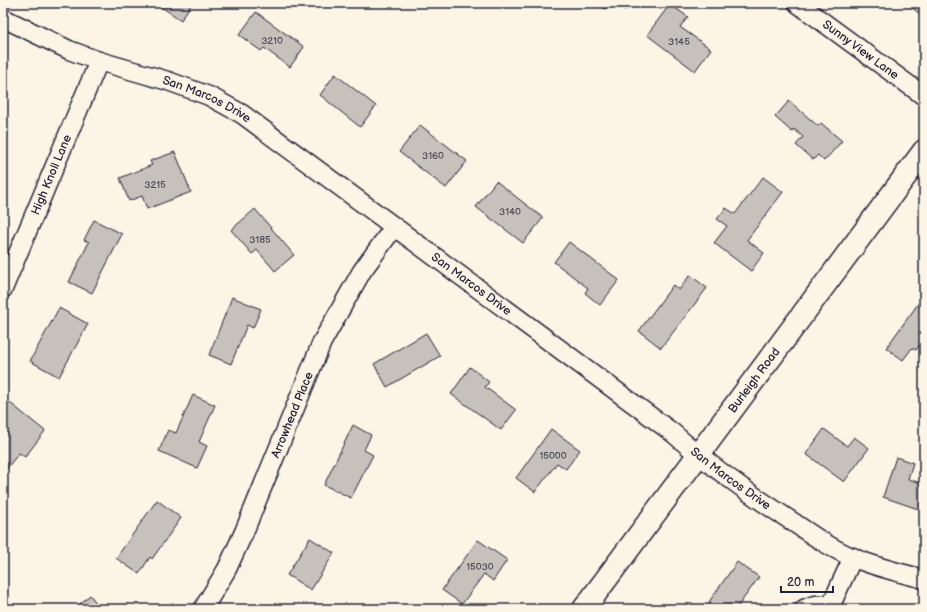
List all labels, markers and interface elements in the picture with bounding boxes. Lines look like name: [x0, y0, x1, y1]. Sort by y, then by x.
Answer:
street label: Sunny View Lane: [820, 17, 902, 83]
house number: 3210: [261, 35, 283, 47]
house number: 3145: [668, 36, 690, 48]
street label: San Marcos Drive: [161, 72, 254, 126]
street label: High Knoll Lane: [28, 132, 75, 217]
house number: 3160: [422, 150, 444, 162]
house number: 3215: [144, 179, 166, 191]
house number: 3140: [499, 206, 521, 218]
house number: 3185: [249, 234, 271, 246]
street label: San Marcos Drive: [429, 249, 515, 319]
street label: Burleigh Road: [725, 344, 783, 416]
street label: Arrowhead Place: [268, 370, 316, 460]
street label: San Marcos Drive: [687, 444, 774, 513]
house number: 15000: [539, 450, 567, 462]
house number: 15030: [466, 561, 494, 573]
scale bar: [781, 568, 833, 594]
text: 20 m: [787, 575, 814, 590]

